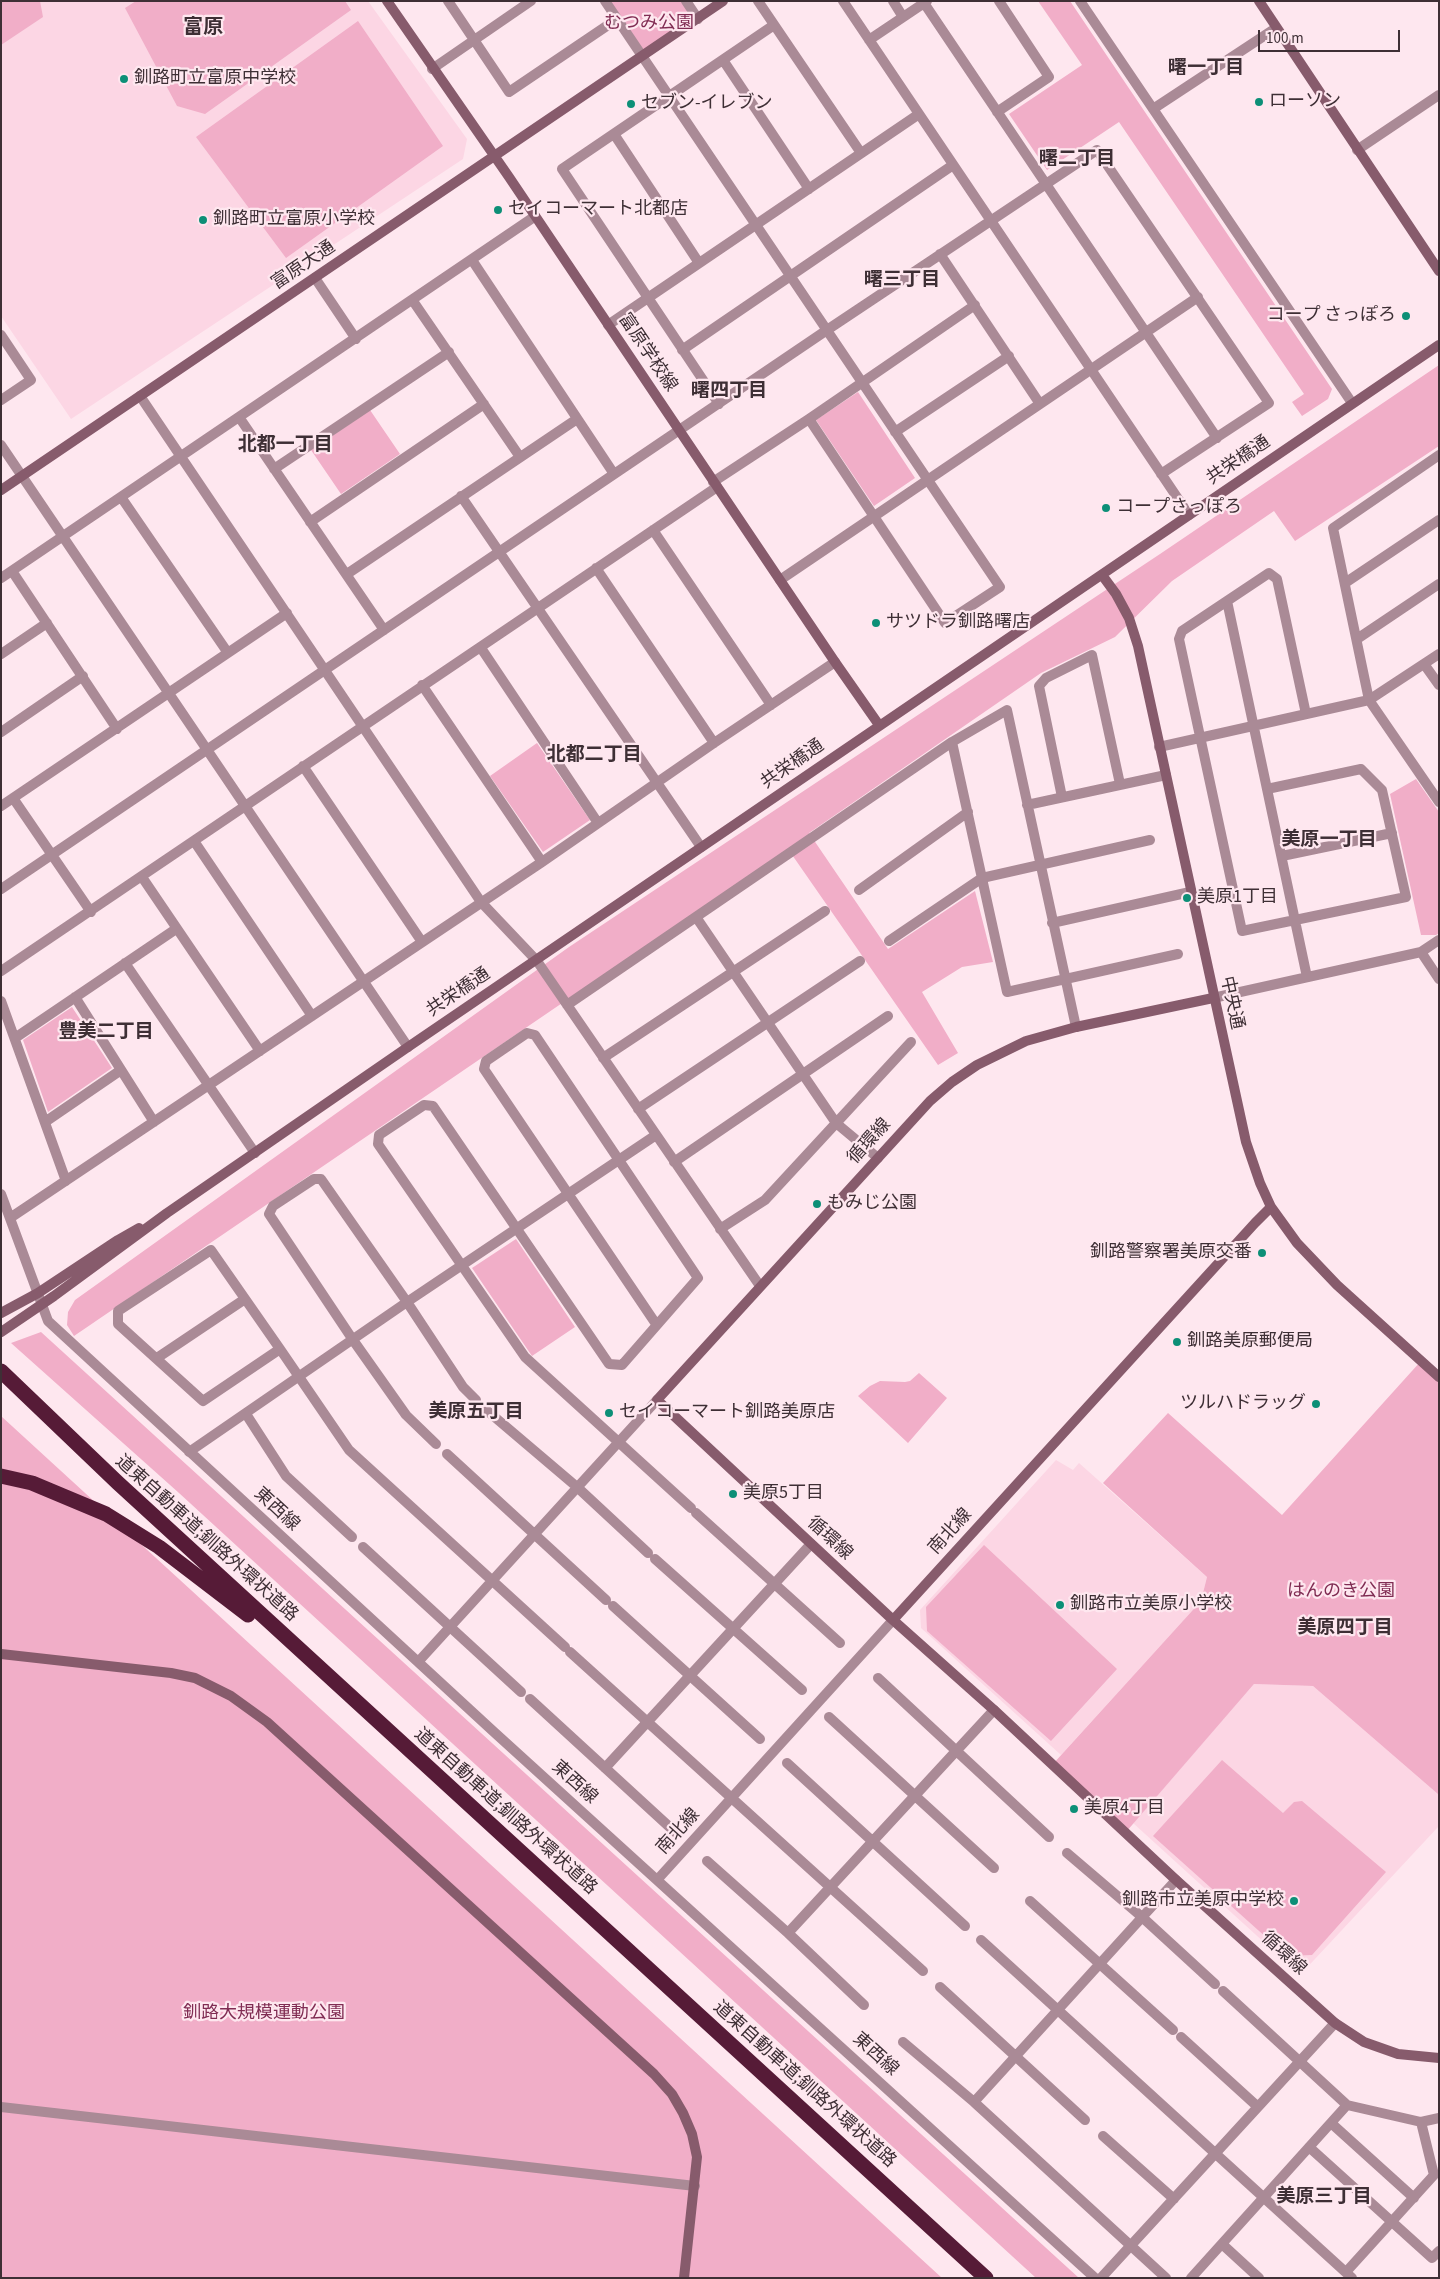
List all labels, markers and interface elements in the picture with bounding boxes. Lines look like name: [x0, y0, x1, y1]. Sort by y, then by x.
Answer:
park label: むつみ公園: [604, 13, 694, 35]
district label: 富原: [183, 17, 223, 41]
scale bar: [1260, 20, 1402, 52]
text: 100 m: [1266, 28, 1304, 49]
district label: 曙一丁目: [1168, 58, 1244, 80]
place label: 釧路町立富原中学校: [134, 68, 296, 90]
marker: 釧路町立富原中学校: [118, 73, 130, 85]
place label: ローソン: [1269, 91, 1341, 113]
place label: セブン-イレブン: [641, 93, 773, 115]
marker: ローソン: [1253, 96, 1265, 108]
marker: セブン-イレブン: [625, 98, 637, 110]
district label: 曙二丁目: [1039, 149, 1115, 171]
place label: セイコーマート北都店: [508, 199, 688, 221]
marker: セイコーマート北都店: [492, 204, 504, 216]
place label: 釧路町立富原小学校: [213, 209, 375, 231]
marker: 釧路町立富原小学校: [197, 214, 209, 226]
street label: 富原大通: [268, 237, 340, 295]
district label: 曙三丁目: [864, 270, 940, 292]
place label: コープ さっぽろ: [1266, 305, 1396, 327]
street label: 富原学校線: [613, 310, 681, 396]
marker: コープ さっぽろ: [1400, 310, 1412, 322]
district label: 曙四丁目: [691, 381, 767, 403]
street label: 共栄橋通: [1203, 432, 1275, 490]
district label: 北都一丁目: [238, 435, 332, 457]
place label: コープさっぽろ: [1116, 497, 1242, 519]
marker: コープさっぽろ: [1100, 502, 1112, 514]
place label: サツドラ釧路曙店: [886, 612, 1030, 634]
marker: サツドラ釧路曙店: [870, 617, 882, 629]
street label: 共栄橋通: [757, 736, 829, 794]
district label: 北都二丁目: [547, 745, 641, 767]
district label: 美原一丁目: [1282, 830, 1376, 852]
place label: 美原1丁目: [1197, 887, 1278, 909]
marker: 美原1丁目: [1181, 892, 1193, 904]
street label: 共栄橋通: [423, 964, 495, 1022]
street label: 中央通: [1215, 974, 1247, 1032]
district label: 豊美二丁目: [59, 1022, 153, 1044]
street label: 循環線: [844, 1115, 896, 1169]
place label: もみじ公園: [827, 1193, 917, 1215]
marker: もみじ公園: [811, 1198, 823, 1210]
place label: 釧路警察署美原交番: [1090, 1242, 1252, 1264]
marker: 釧路警察署美原交番: [1256, 1247, 1268, 1259]
place label: 釧路美原郵便局: [1187, 1331, 1313, 1353]
marker: 釧路美原郵便局: [1171, 1336, 1183, 1348]
place label: ツルハドラッグ: [1180, 1393, 1306, 1415]
marker: ツルハドラッグ: [1310, 1398, 1322, 1410]
district label: 美原五丁目: [429, 1402, 523, 1424]
place label: セイコーマート釧路美原店: [619, 1402, 835, 1424]
marker: セイコーマート釧路美原店: [603, 1407, 615, 1419]
street label: 道東自動車道;釧路外環状道路: [110, 1451, 302, 1627]
place label: 美原5丁目: [743, 1483, 824, 1505]
street label: 東西線: [249, 1484, 303, 1536]
marker: 美原5丁目: [727, 1488, 739, 1500]
street label: 南北線: [925, 1505, 977, 1559]
street label: 循環線: [802, 1513, 856, 1565]
park label: はんのき公園: [1287, 1581, 1395, 1603]
place label: 釧路市立美原小学校: [1070, 1594, 1232, 1616]
marker: 釧路市立美原小学校: [1054, 1599, 1066, 1611]
district label: 美原四丁目: [1298, 1618, 1392, 1640]
street label: 道東自動車道;釧路外環状道路: [409, 1724, 601, 1900]
street label: 東西線: [547, 1757, 601, 1809]
place label: 美原4丁目: [1084, 1798, 1165, 1820]
marker: 美原4丁目: [1068, 1803, 1080, 1815]
street label: 南北線: [653, 1805, 705, 1859]
place label: 釧路市立美原中学校: [1122, 1890, 1284, 1912]
marker: 釧路市立美原中学校: [1288, 1895, 1300, 1907]
street label: 循環線: [1256, 1928, 1310, 1980]
street label: 道東自動車道;釧路外環状道路: [708, 1997, 900, 2173]
park label: 釧路大規模運動公園: [183, 2003, 345, 2025]
street label: 東西線: [848, 2029, 902, 2081]
district label: 美原三丁目: [1277, 2187, 1371, 2209]

